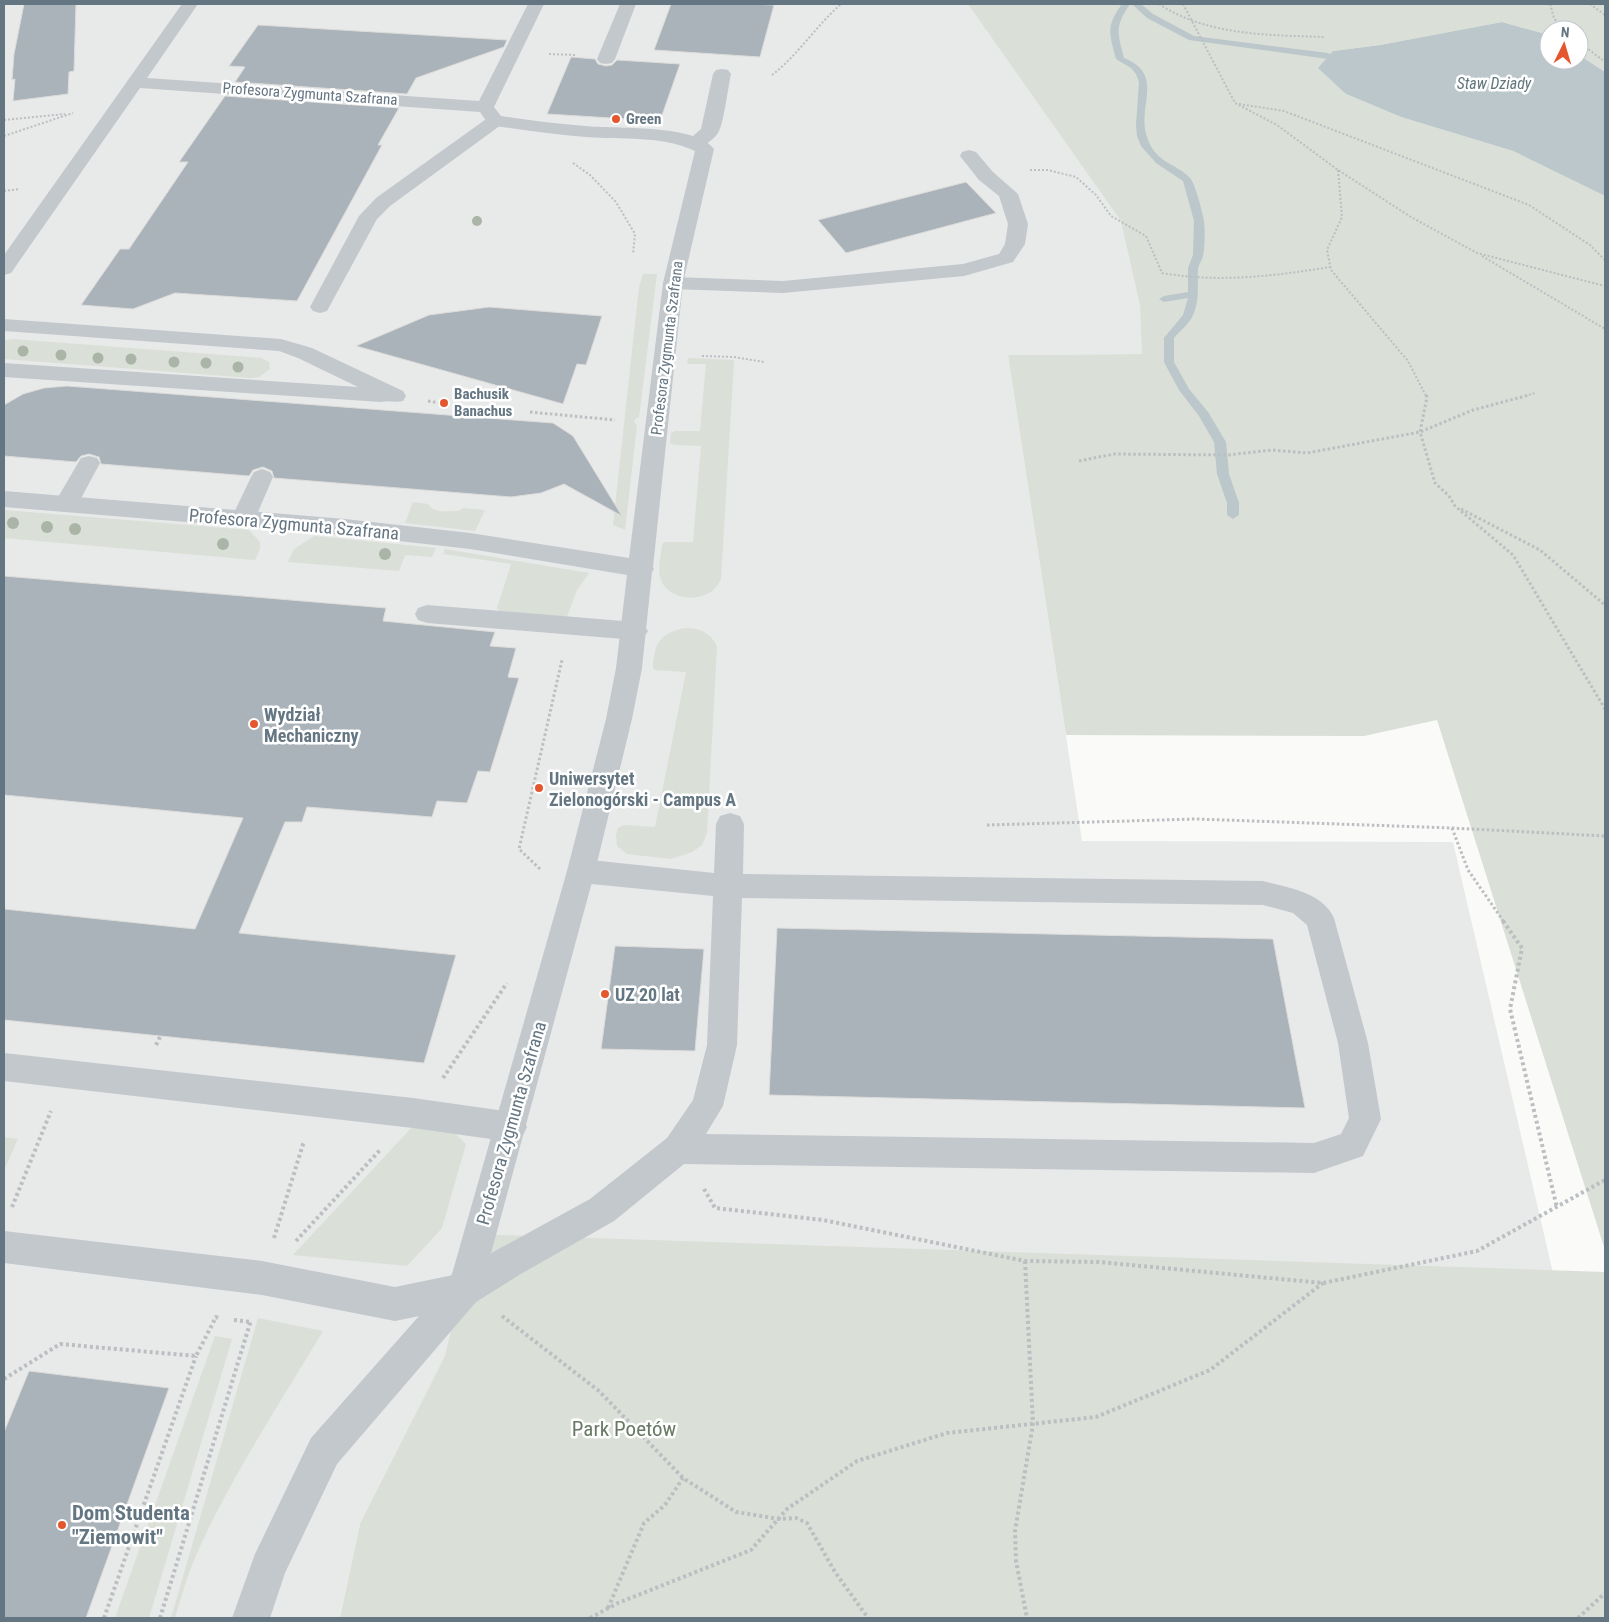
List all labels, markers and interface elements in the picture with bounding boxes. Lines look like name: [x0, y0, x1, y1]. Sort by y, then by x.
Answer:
north arrow: [1539, 20, 1589, 70]
text: N: [1560, 24, 1570, 40]
water label: Staw Dziady: [1457, 74, 1532, 93]
street label: Profesora Zygmunta Szafrana: [222, 79, 398, 109]
place label: Green: [626, 110, 661, 128]
marker: Green: [610, 113, 622, 125]
street label: Profesora Zygmunta Szafrana: [647, 260, 687, 436]
place label: Bachusik Banachus: [454, 385, 513, 420]
marker: Bachusik Banachus: [438, 397, 450, 409]
street label: Profesora Zygmunta Szafrana: [188, 504, 400, 544]
place label: Wydział Mechaniczny: [264, 704, 359, 746]
marker: Wydział Mechaniczny: [248, 718, 260, 730]
place label: Uniwersytet Zielonogórski - Campus A: [549, 768, 736, 810]
marker: Uniwersytet Zielonogórski - Campus A: [533, 782, 545, 794]
place label: UZ 20 lat: [615, 984, 680, 1005]
marker: UZ 20 lat: [599, 988, 611, 1000]
street label: Profesora Zygmunta Szafrana: [472, 1019, 550, 1227]
park label: Park Poetów: [572, 1417, 677, 1441]
place label: Dom Studenta "Ziemowit": [72, 1501, 190, 1549]
marker: Dom Studenta "Ziemowit": [56, 1519, 68, 1531]

